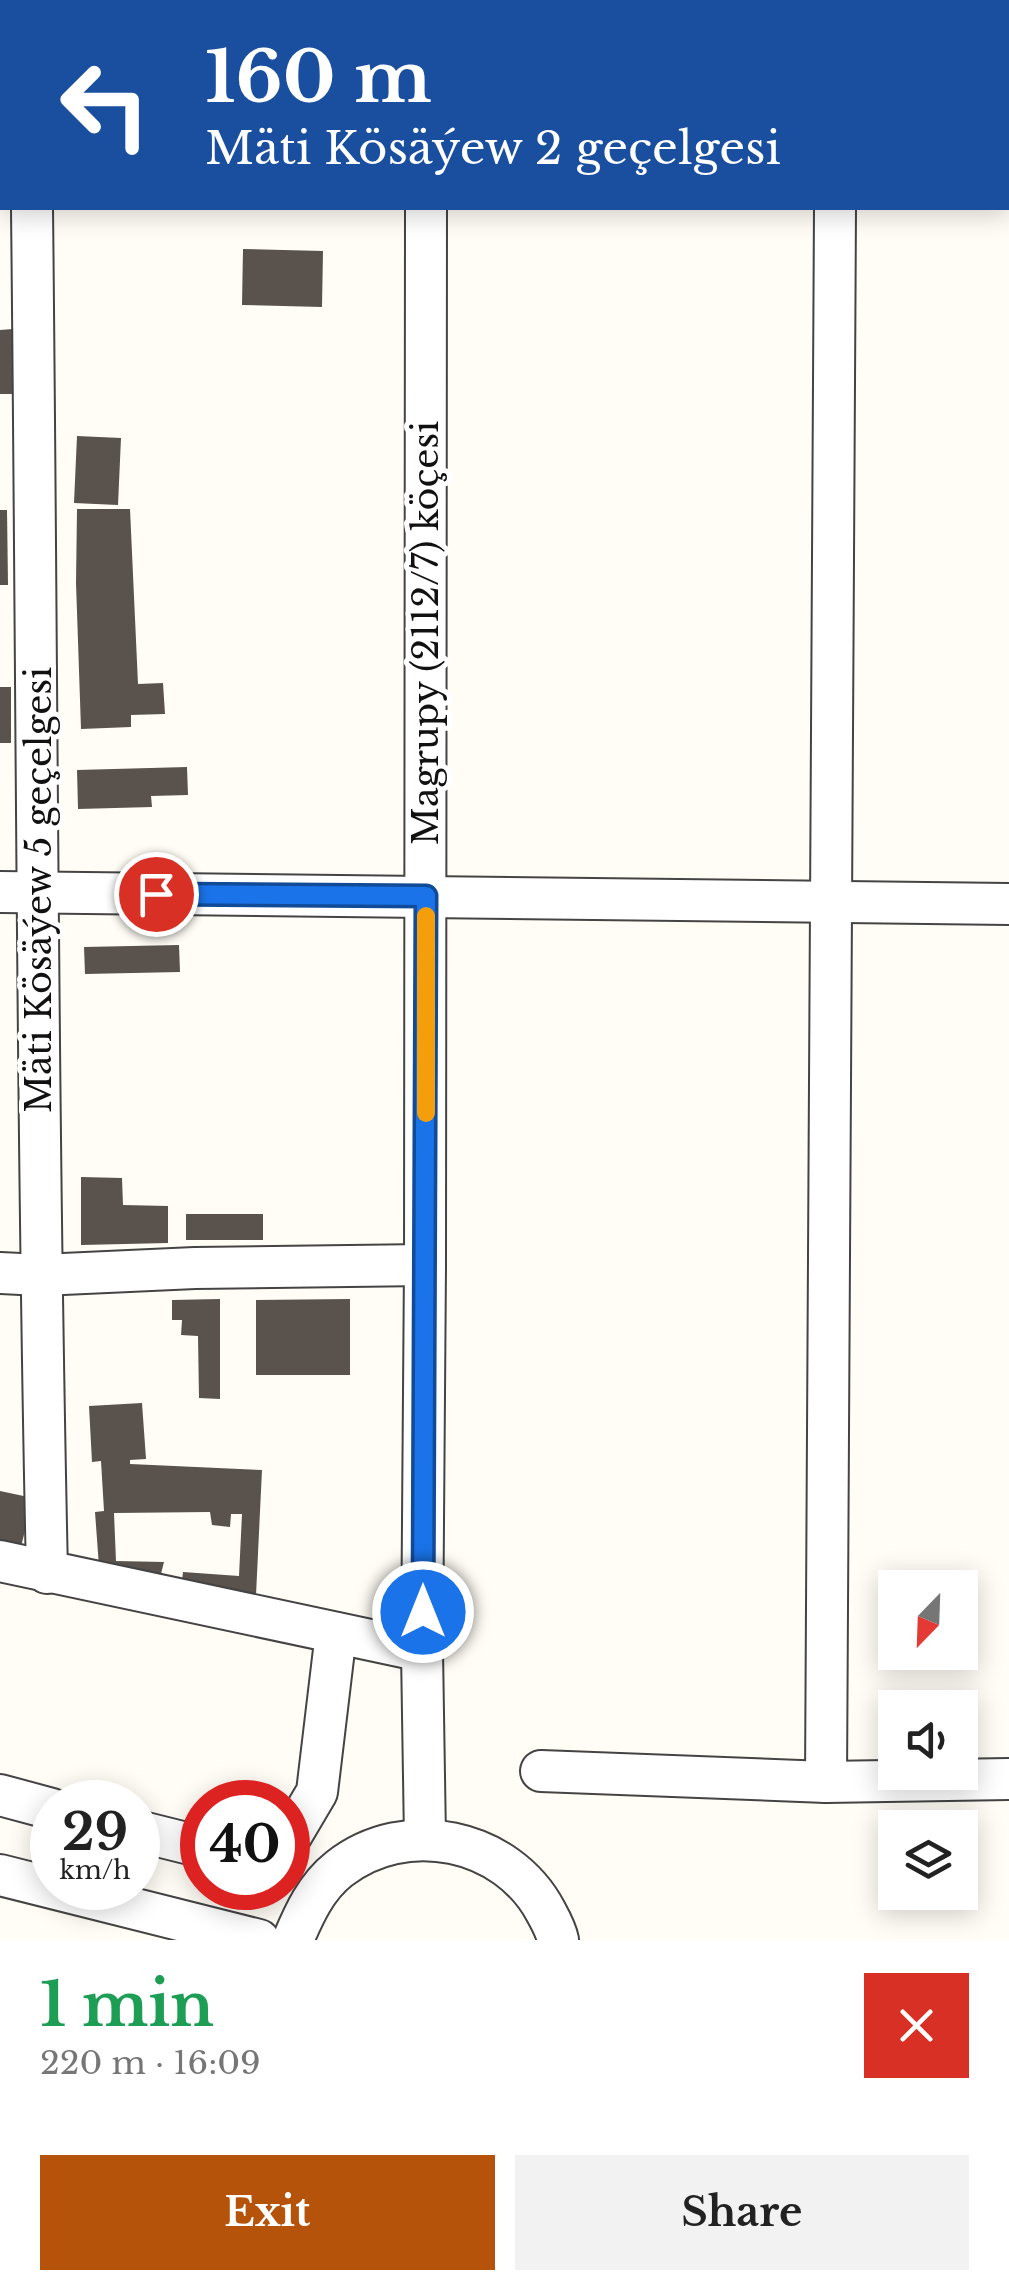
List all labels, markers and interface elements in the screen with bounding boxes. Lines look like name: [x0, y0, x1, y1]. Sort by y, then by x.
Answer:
text: 160 m: [205, 34, 432, 121]
icon: left: [40, 40, 170, 170]
text: Mäti Kösäýew 2 geçelgesi: [205, 120, 781, 176]
street label: Magrupy (2112/7) köçesi: [404, 421, 447, 845]
street label: Mäti Kösäýew 5 geçelgesi: [17, 667, 60, 1113]
pin: [114, 852, 199, 937]
icon: arrive: [129, 867, 184, 922]
position arrow: [371, 1560, 475, 1664]
north arrow: [878, 1570, 978, 1670]
map controls: [878, 1570, 978, 1910]
button: sound: [878, 1690, 978, 1790]
speed limit sign: 40: [180, 1780, 310, 1910]
text: 29: [62, 1801, 128, 1864]
button: layers: [878, 1810, 978, 1910]
text: km/h: [60, 1855, 130, 1886]
text: 1 min: [40, 1968, 214, 2042]
button: close: [864, 1973, 969, 2078]
text: 220 m · 16:09: [40, 2043, 261, 2083]
button: Exit: [40, 2155, 495, 2270]
button: Share: [515, 2155, 969, 2270]

